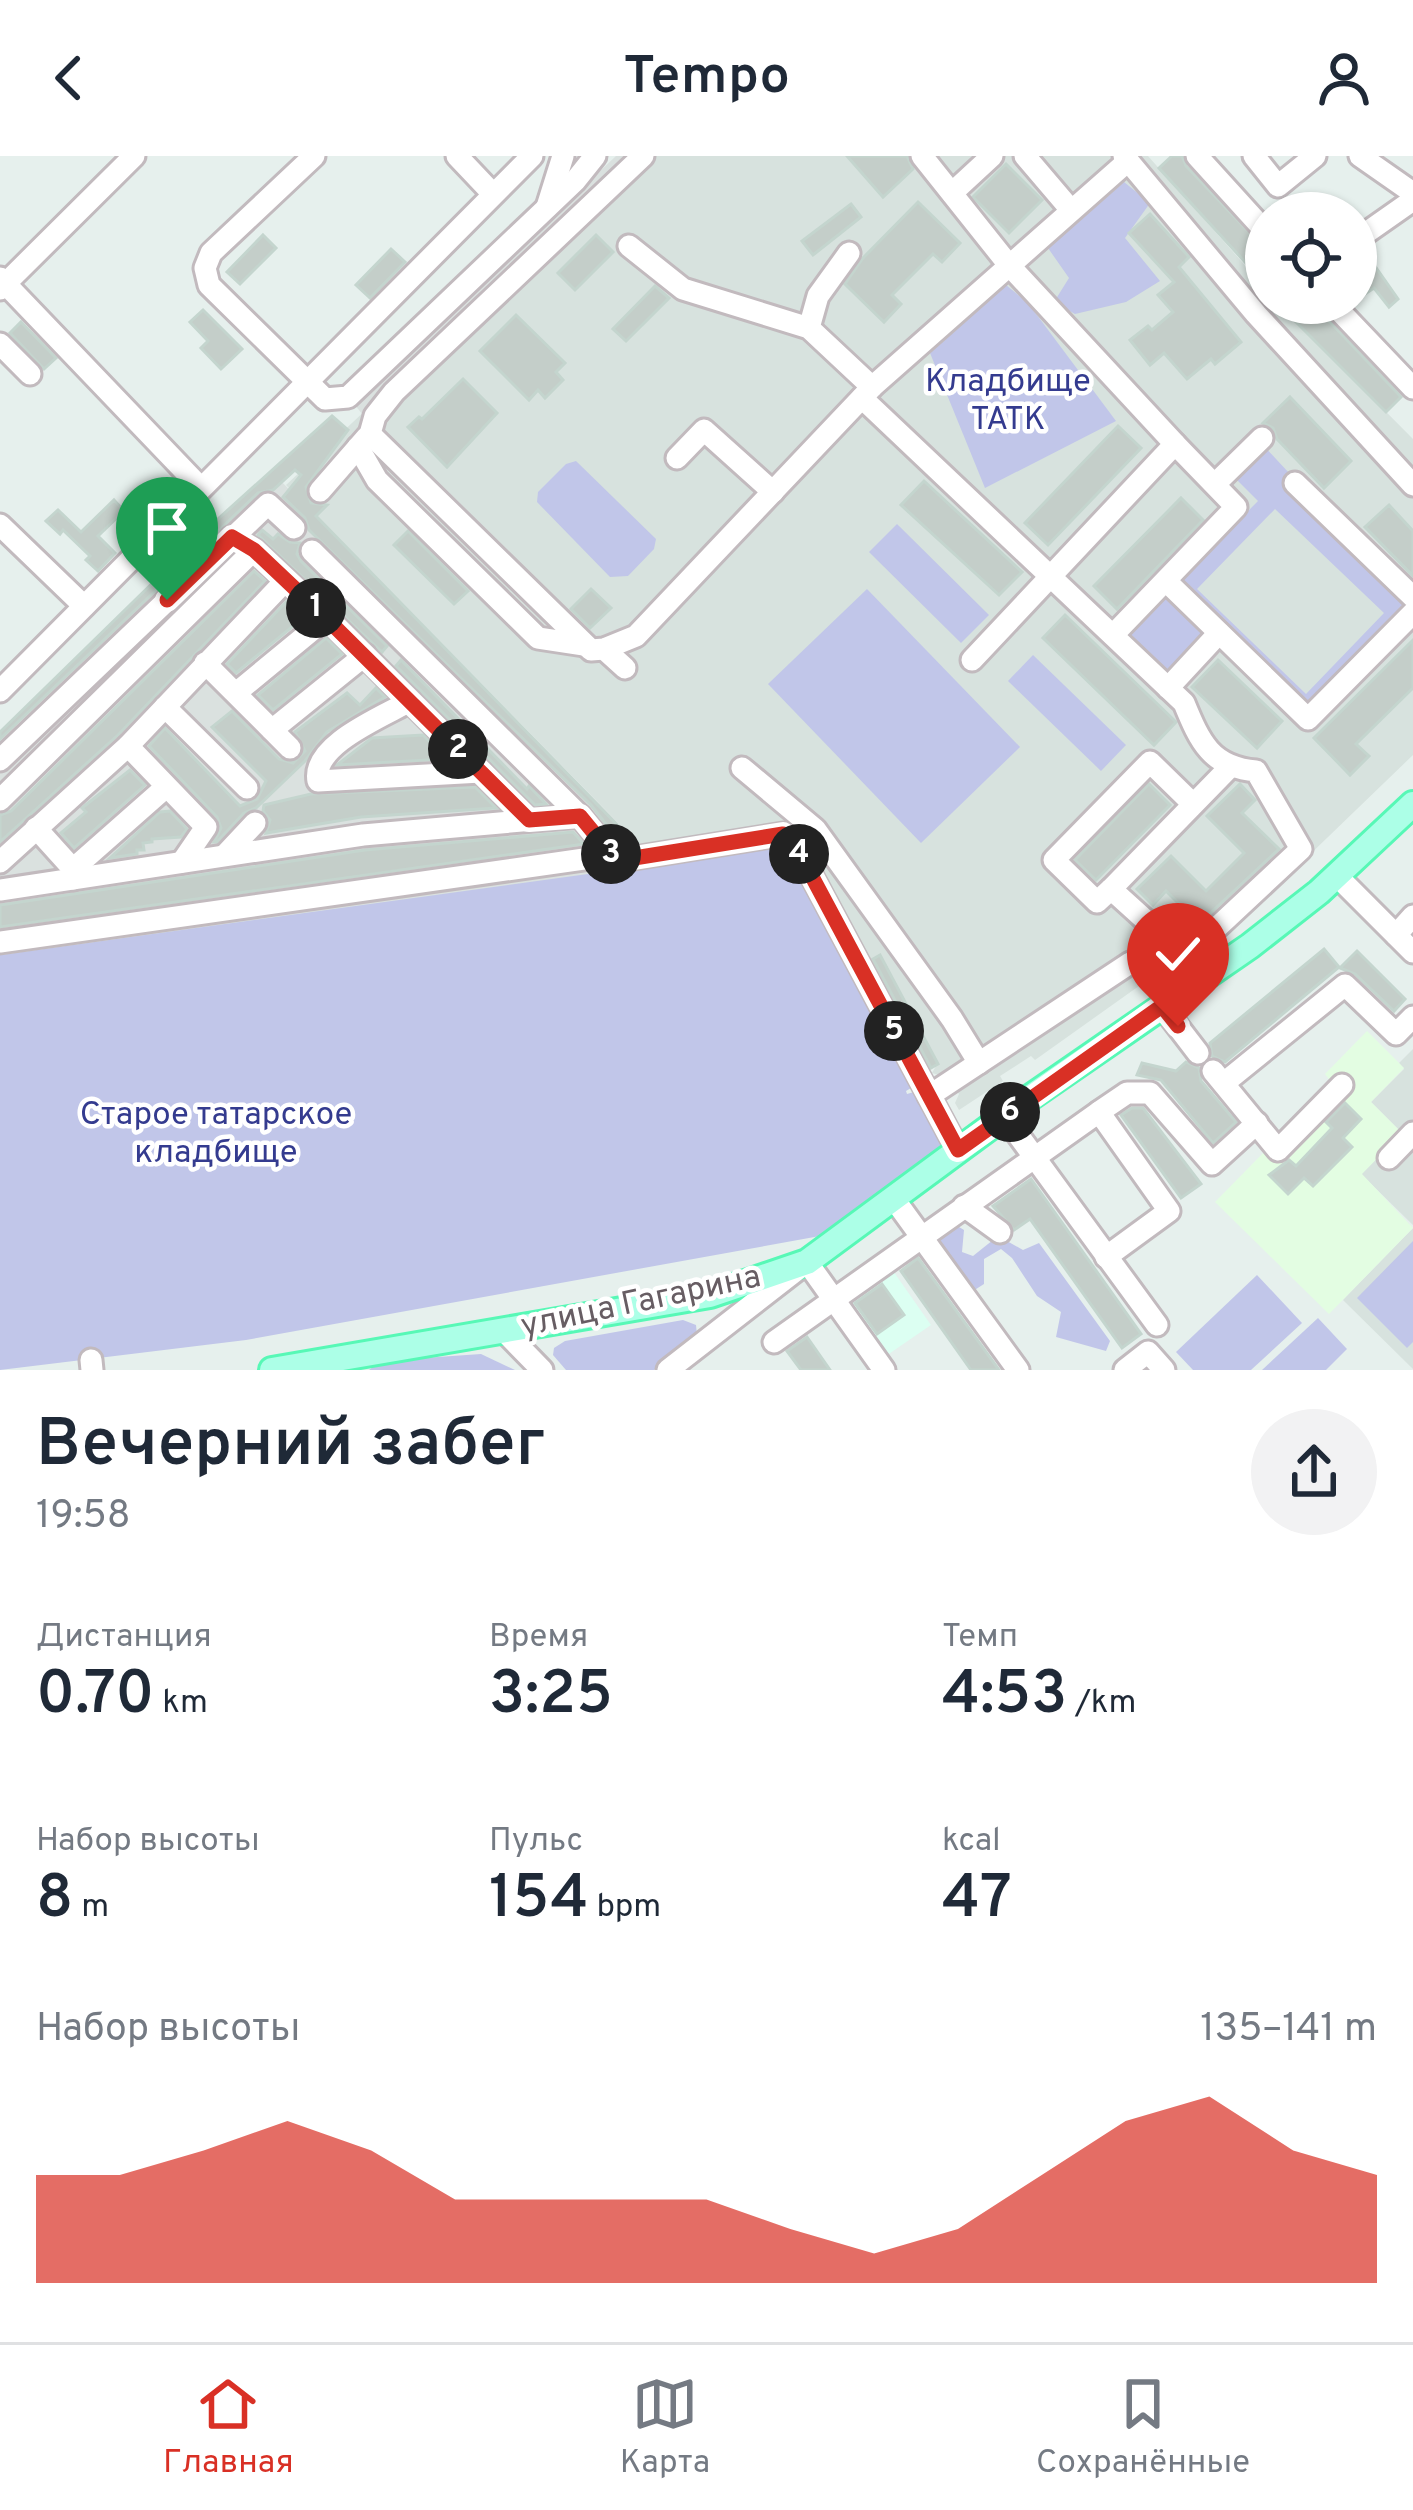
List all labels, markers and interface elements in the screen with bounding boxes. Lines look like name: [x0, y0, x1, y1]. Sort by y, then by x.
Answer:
text: Tempo: [623, 44, 790, 113]
icon: back: [36, 45, 102, 111]
icon: person: [1311, 45, 1377, 111]
map controls: [1245, 192, 1377, 324]
button: locate: [1245, 192, 1377, 324]
park label: Кладбище ТАТК: [925, 362, 1091, 442]
pin: [116, 477, 218, 600]
icon: arrive: [134, 495, 200, 561]
pin: 1: [286, 578, 346, 638]
text: 1: [309, 587, 323, 629]
pin: 2: [428, 719, 488, 779]
text: 2: [448, 728, 468, 770]
pin: 3: [581, 824, 641, 884]
pin: 4: [769, 824, 829, 884]
text: 3: [601, 833, 621, 875]
text: 4: [788, 833, 810, 875]
pin: [1127, 903, 1229, 1026]
icon: check: [1145, 921, 1211, 987]
pin: 5: [864, 1001, 924, 1061]
text: 5: [884, 1010, 904, 1052]
pin: 6: [980, 1082, 1040, 1142]
text: 6: [1000, 1091, 1020, 1133]
park label: Старое татарское кладбище: [80, 1095, 352, 1175]
street label: улица Гагарина: [517, 1257, 765, 1349]
text: Вечерний забег: [36, 1406, 545, 1489]
button: share: [1251, 1409, 1377, 1535]
text: 19:58: [36, 1493, 131, 1542]
text: Дистанция: [36, 1617, 212, 1659]
text: Время: [489, 1617, 588, 1659]
text: Темп: [942, 1617, 1018, 1659]
text: 0.70: [36, 1659, 154, 1735]
text: 3:25: [489, 1659, 613, 1735]
text: 4:53: [942, 1659, 1067, 1735]
text: km: [154, 1683, 208, 1725]
text: /km: [1067, 1683, 1137, 1725]
text: Набор высоты: [36, 1821, 260, 1863]
text: Пульс: [489, 1821, 583, 1863]
text: kcal: [942, 1821, 1001, 1863]
text: 8: [36, 1863, 73, 1939]
text: 154: [489, 1863, 589, 1939]
text: 47: [942, 1863, 1012, 1939]
text: m: [73, 1887, 109, 1929]
text: bpm: [589, 1887, 661, 1929]
text: Набор высоты: [36, 2006, 300, 2055]
text: 135–141 m: [1200, 2006, 1377, 2055]
tab: Главная: [163, 2371, 294, 2485]
tab: Карта: [620, 2371, 710, 2485]
tab: Сохранённые: [1036, 2371, 1250, 2485]

